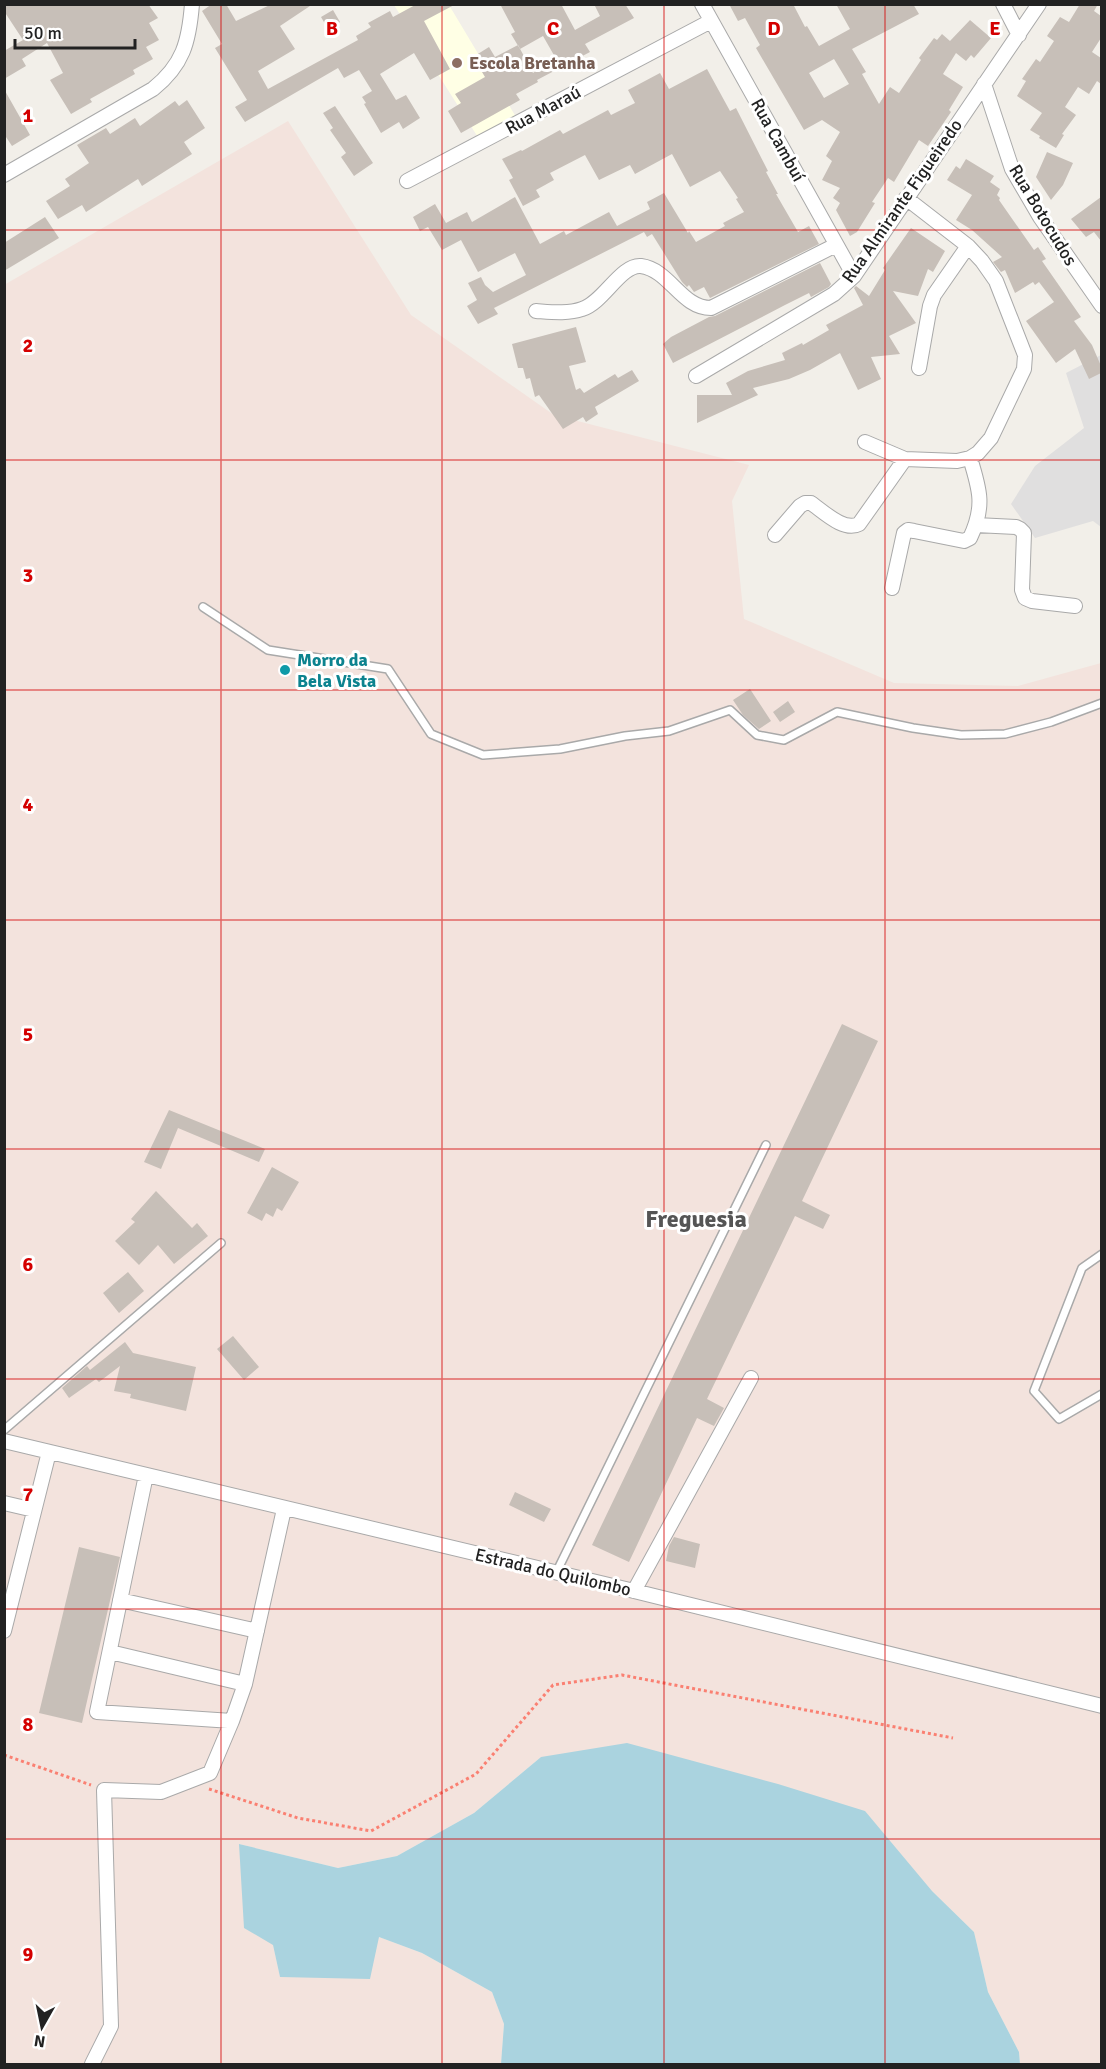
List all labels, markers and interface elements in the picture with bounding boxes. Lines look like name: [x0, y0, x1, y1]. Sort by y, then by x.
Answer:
scale bar: [15, 12, 135, 50]
text: B: [326, 16, 338, 41]
text: C: [547, 16, 559, 41]
text: D: [767, 16, 781, 41]
text: E: [989, 16, 1001, 41]
text: 50 m: [24, 22, 62, 44]
place label: Escola Bretanha: [469, 52, 596, 74]
marker: Escola Bretanha: [450, 56, 464, 70]
street label: Rua Maraú: [501, 81, 585, 139]
street label: Rua Cambuí: [746, 95, 810, 186]
text: 1: [23, 103, 34, 128]
street label: Rua Almirante Figueiredo: [837, 115, 967, 287]
street label: Rua Botocudos: [1004, 160, 1082, 270]
text: 2: [23, 333, 33, 358]
text: 3: [23, 563, 33, 588]
place label: Morro da Bela Vista: [297, 649, 376, 692]
marker: Morro da Bela Vista: [278, 663, 292, 677]
text: 4: [23, 792, 34, 817]
text: 5: [23, 1022, 33, 1047]
district label: Freguesia: [645, 1204, 747, 1234]
text: 6: [23, 1252, 34, 1277]
text: 7: [23, 1482, 34, 1507]
street label: Estrada do Quilombo: [473, 1543, 633, 1601]
text: 8: [23, 1712, 34, 1737]
text: 9: [23, 1942, 34, 1967]
north arrow: [12, 1997, 72, 2057]
text: N: [33, 2030, 47, 2052]

